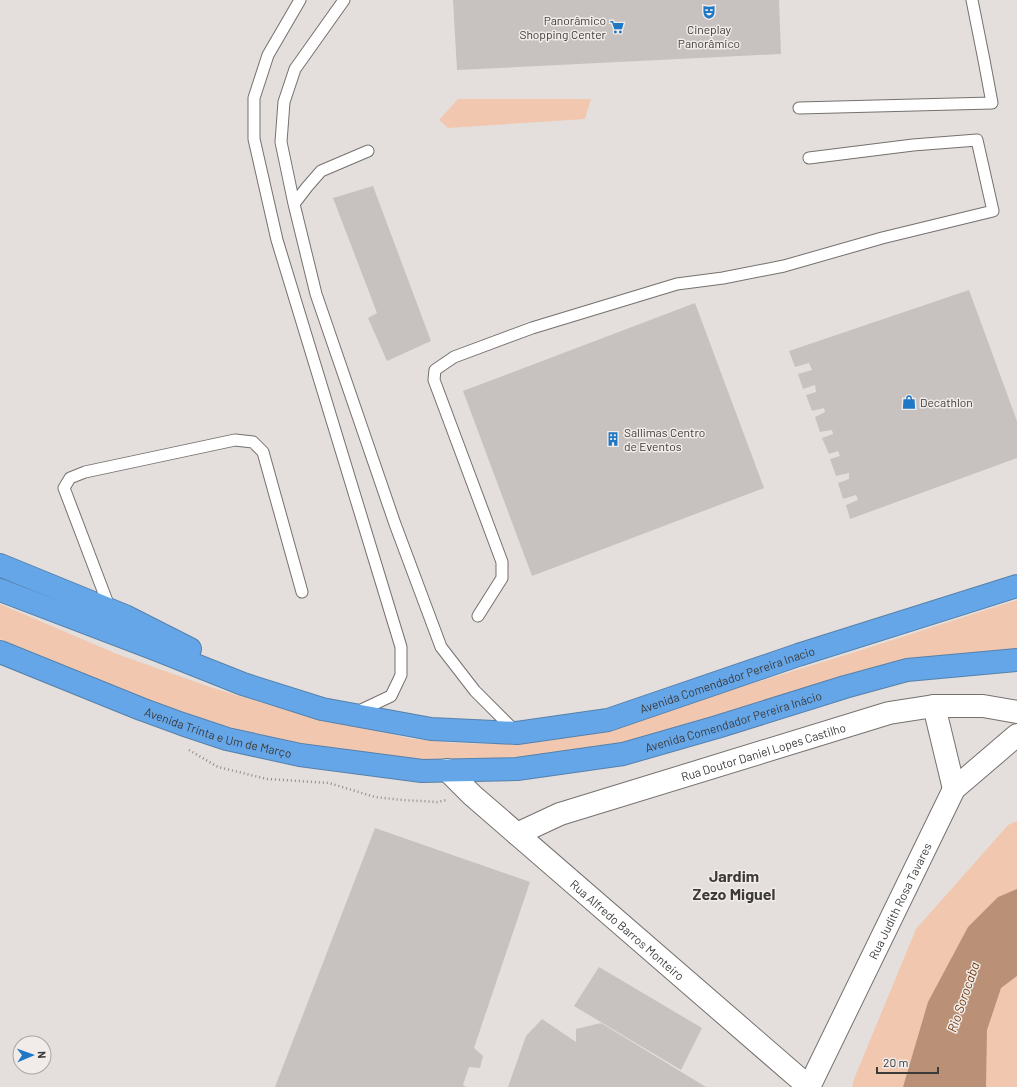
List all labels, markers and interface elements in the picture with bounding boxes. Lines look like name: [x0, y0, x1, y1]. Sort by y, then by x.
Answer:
theatre icon: Cineplay Panorâmico: [701, 4, 717, 20]
place label: Panorâmico Shopping Center: [519, 13, 607, 41]
supermarket icon: Panorâmico Shopping Center: [609, 19, 625, 35]
place label: Cineplay Panorâmico: [678, 22, 740, 50]
shop icon: Decathlon: [901, 394, 917, 410]
place label: Decathlon: [920, 395, 973, 409]
place label: Sallimas Centro de Eventos: [624, 425, 705, 453]
building icon: Sallimas Centro de Eventos: [605, 431, 621, 447]
street label: Avenida Comendador Pereira Inacio: [638, 643, 816, 716]
street label: Avenida Comendador Pereira Inácio: [643, 688, 823, 754]
street label: Avenida Trinta e Um de Março: [143, 704, 293, 760]
street label: Rua Doutor Daniel Lopes Castilho: [679, 720, 847, 783]
street label: Rua Judith Rosa Tavares: [865, 840, 934, 961]
district label: Jardim Zezo Miguel: [693, 866, 776, 903]
street label: Rua Alfredo Barros Monteiro: [568, 877, 687, 983]
water label: Rio Sorocaba: [944, 960, 983, 1034]
north arrow: [12, 1035, 52, 1075]
scale bar: [877, 1049, 938, 1075]
text: N: [36, 1051, 49, 1059]
text: 20 m: [883, 1055, 909, 1069]

